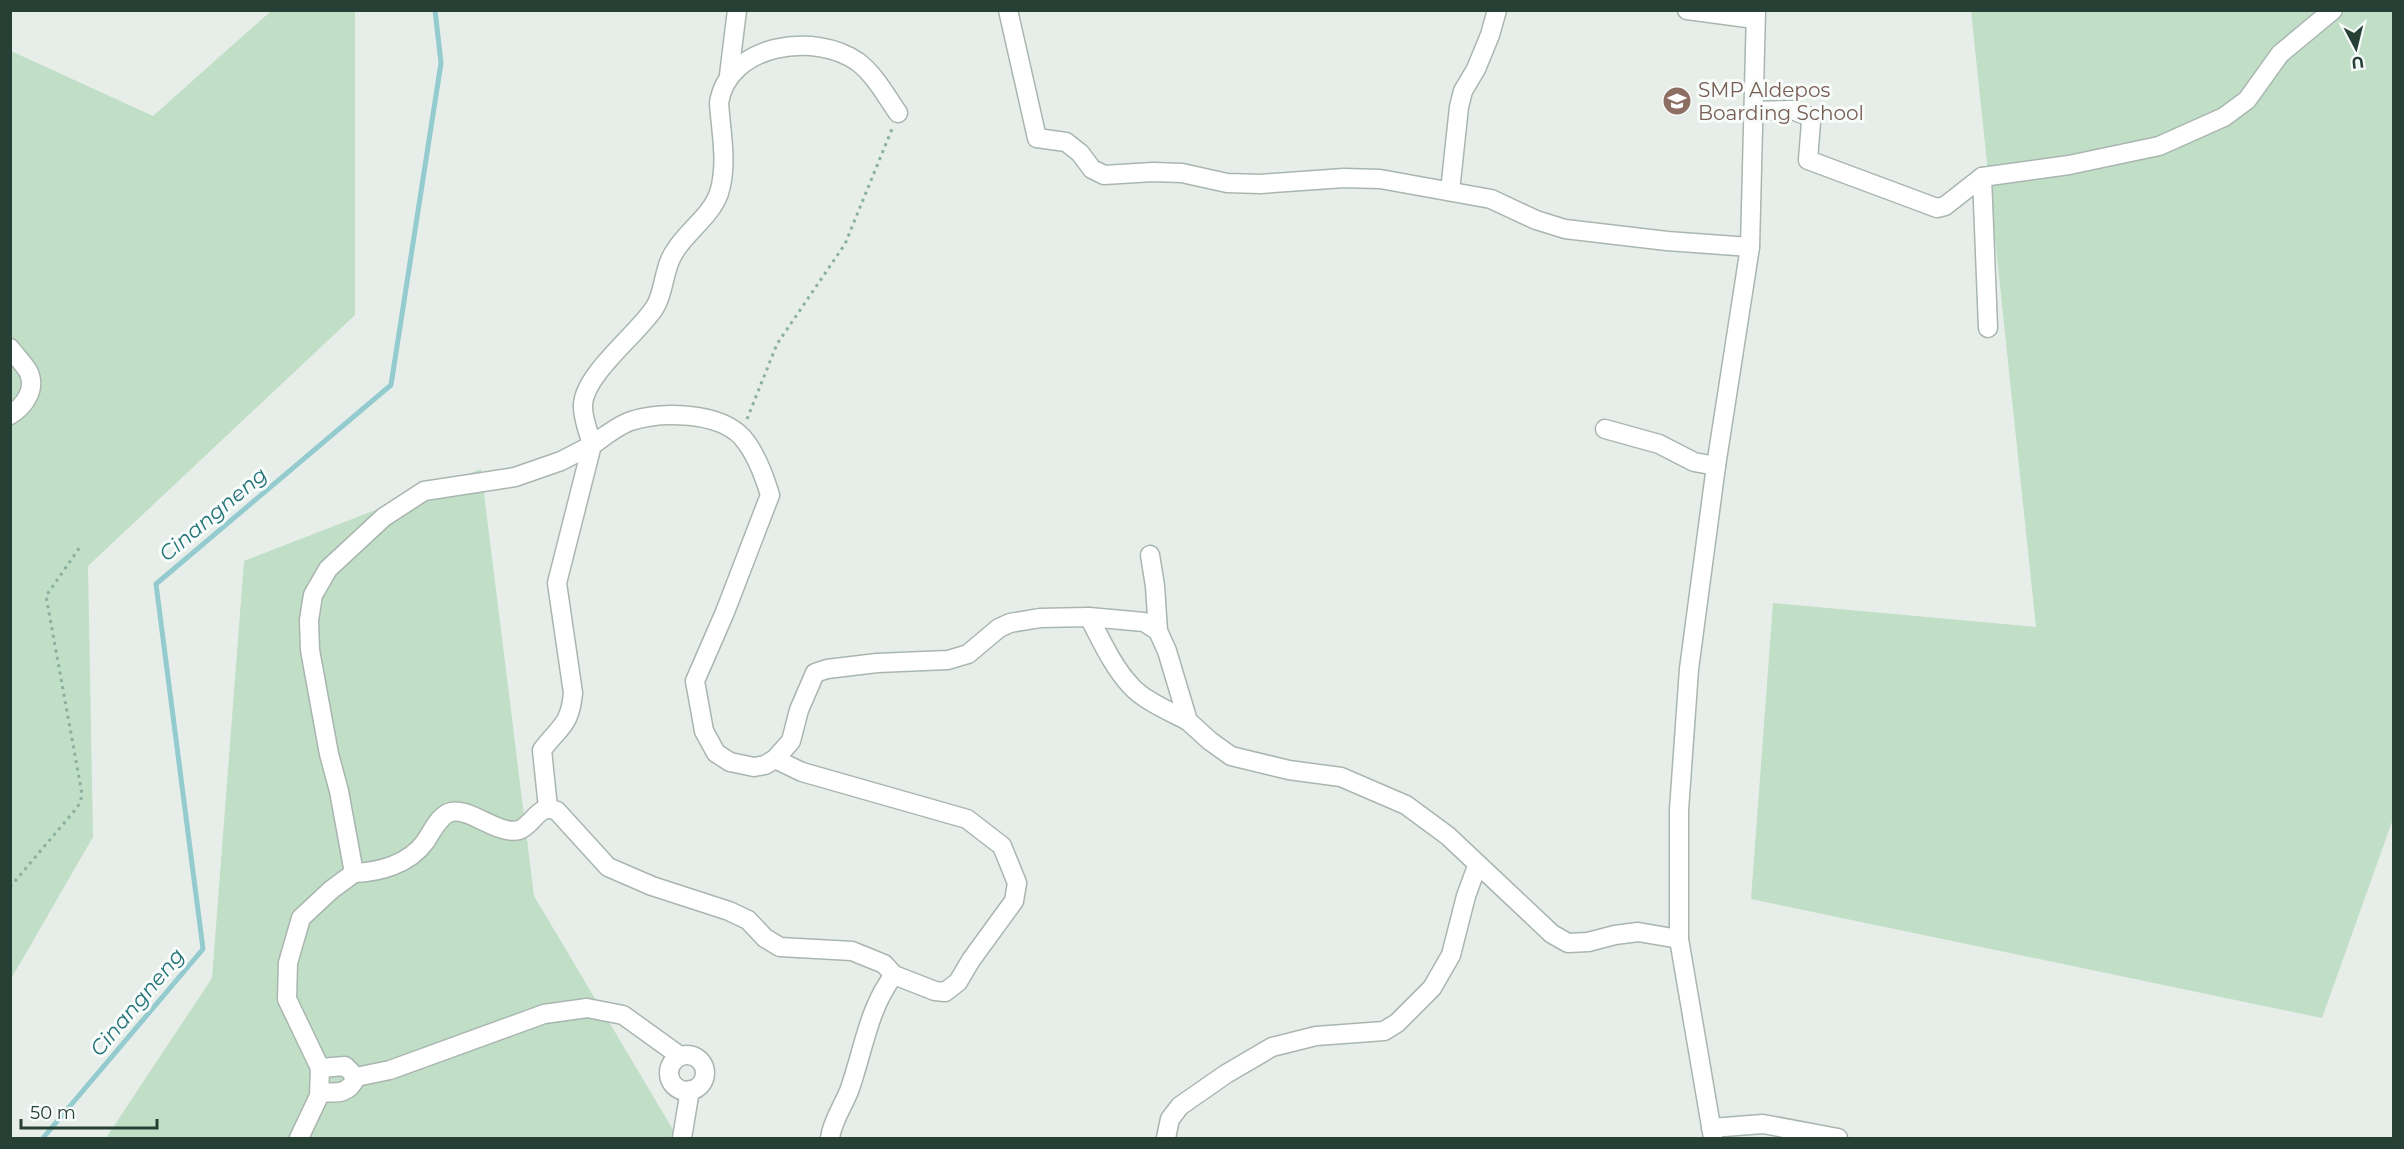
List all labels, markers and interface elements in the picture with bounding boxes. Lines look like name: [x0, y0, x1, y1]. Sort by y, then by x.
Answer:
north arrow: [2326, 18, 2386, 78]
text: U: [2350, 52, 2365, 73]
place label: SMP Aldepos Boarding School: [1698, 78, 1864, 125]
school or university icon: SMP Aldepos Boarding School: [1661, 85, 1693, 117]
water label: Cinangneng: [154, 462, 272, 566]
water label: Cinangneng: [85, 943, 189, 1061]
scale bar: [21, 1092, 158, 1130]
text: 50 m: [30, 1102, 76, 1124]

